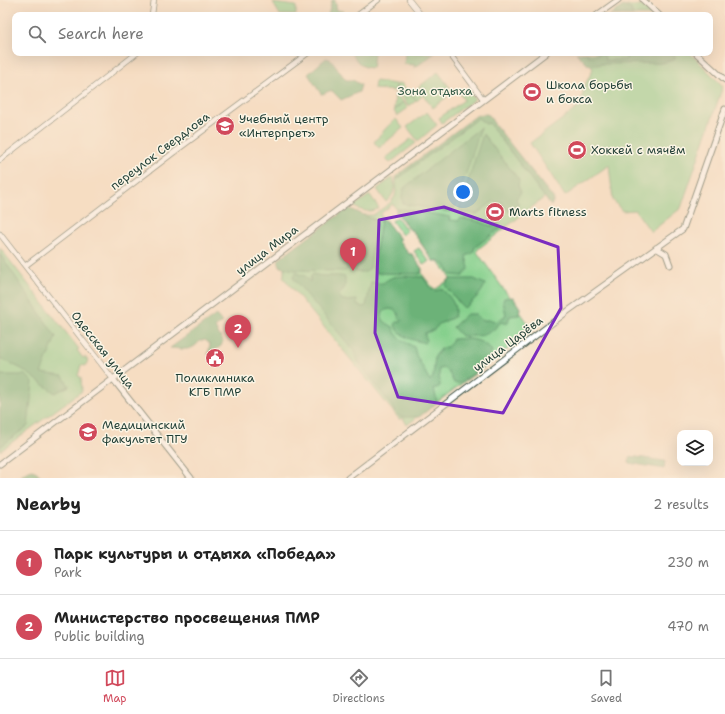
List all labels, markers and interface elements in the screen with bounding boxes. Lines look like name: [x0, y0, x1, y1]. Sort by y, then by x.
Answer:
search box: [12, 12, 713, 56]
icon: search: [26, 23, 48, 45]
text: Search here: [58, 24, 144, 44]
place label: Школа борьбы и бокса: [546, 77, 632, 107]
sports icon: Школа борьбы и бокса: [521, 81, 543, 103]
park label: Зона отдыха: [397, 83, 473, 99]
street label: переулок Свердлова: [107, 108, 213, 194]
place label: Учебный центр «Интерпрет»: [239, 111, 329, 141]
school or university icon: Учебный центр «Интерпрет»: [214, 115, 236, 137]
sports icon: Хоккей с мячём: [566, 139, 588, 161]
place label: Хоккей с мячём: [591, 142, 685, 158]
your location: [453, 182, 473, 202]
sports icon: Marts fitness: [484, 201, 506, 223]
place label: Marts fitness: [509, 204, 587, 220]
street label: улица Мира: [233, 221, 302, 279]
pin: 1: [340, 238, 366, 271]
street label: Одесская улица: [68, 308, 139, 393]
street label: улица Царёва: [470, 312, 547, 376]
pin: 2: [225, 315, 251, 348]
public building icon: Поликлиника КГБ ПМР: [204, 347, 226, 369]
place label: Поликлиника КГБ ПМР: [176, 370, 255, 400]
place label: Медицинский факультет ПГУ: [102, 417, 188, 447]
school or university icon: Медицинский факультет ПГУ: [77, 421, 99, 443]
map controls: [677, 430, 713, 466]
button: layers: [677, 430, 713, 466]
text: Nearby: [16, 493, 81, 515]
text: 2 results: [653, 496, 709, 513]
text: Парк культуры и отдыха «Победа»: [54, 544, 336, 564]
text: 1: [26, 554, 32, 571]
text: 230 m: [667, 554, 709, 571]
text: Park: [54, 564, 82, 581]
text: Министерство просвещения ПМР: [54, 608, 320, 628]
text: 2: [24, 618, 34, 635]
text: 470 m: [667, 618, 709, 635]
text: Public building: [54, 628, 145, 645]
tab: Map: [103, 667, 127, 706]
tab: Directions: [332, 667, 385, 706]
tab: Saved: [591, 667, 622, 706]

